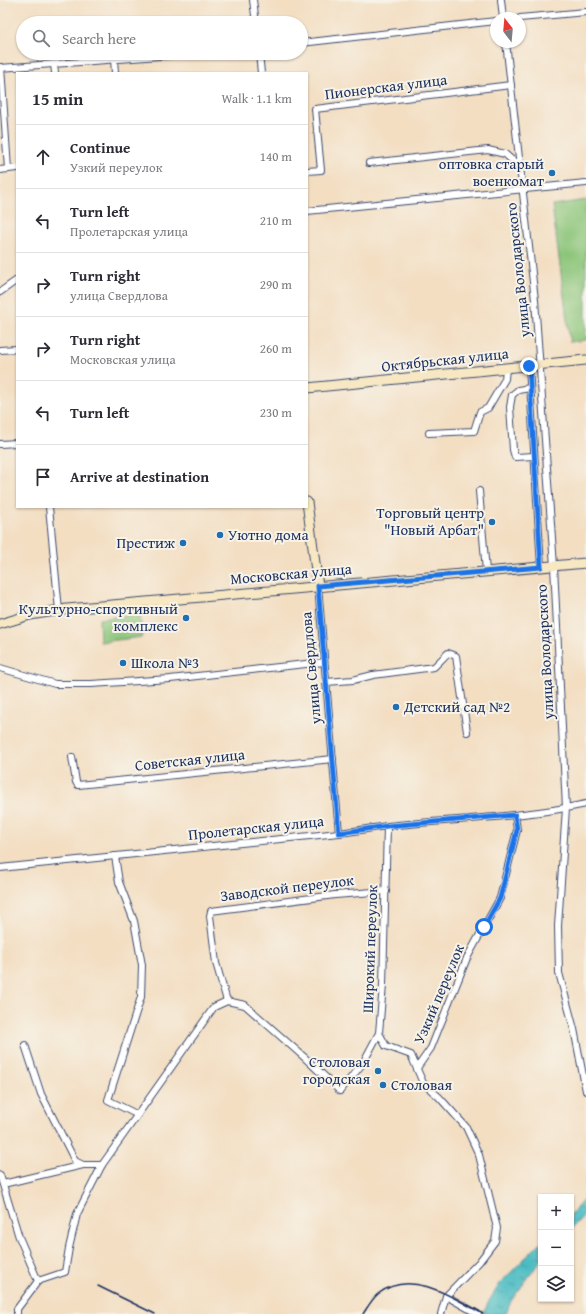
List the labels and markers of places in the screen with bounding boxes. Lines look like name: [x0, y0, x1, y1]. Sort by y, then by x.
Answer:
place label: оптовка старый военкомат: [439, 153, 545, 191]
marker: оптовка старый военкомат: [547, 168, 557, 178]
place label: Торговый центр "Новый Арбат": [376, 502, 484, 540]
marker: Торговый центр "Новый Арбат": [487, 517, 497, 527]
place label: Уютно дома: [228, 524, 309, 545]
marker: Уютно дома: [215, 530, 225, 540]
place label: Престиж: [116, 532, 175, 553]
marker: Престиж: [178, 538, 188, 548]
place label: Культурно-спортивный комплекс: [19, 598, 178, 636]
marker: Культурно-спортивный комплекс: [181, 613, 191, 623]
place label: Школа №3: [131, 652, 199, 673]
marker: Школа №3: [118, 658, 128, 668]
place label: Детский сад №2: [403, 696, 510, 717]
marker: Детский сад №2: [391, 702, 401, 712]
place label: Столовая городская: [303, 1051, 370, 1089]
marker: Столовая городская: [373, 1066, 383, 1076]
place label: Столовая: [391, 1074, 452, 1095]
marker: Столовая: [378, 1080, 388, 1090]

